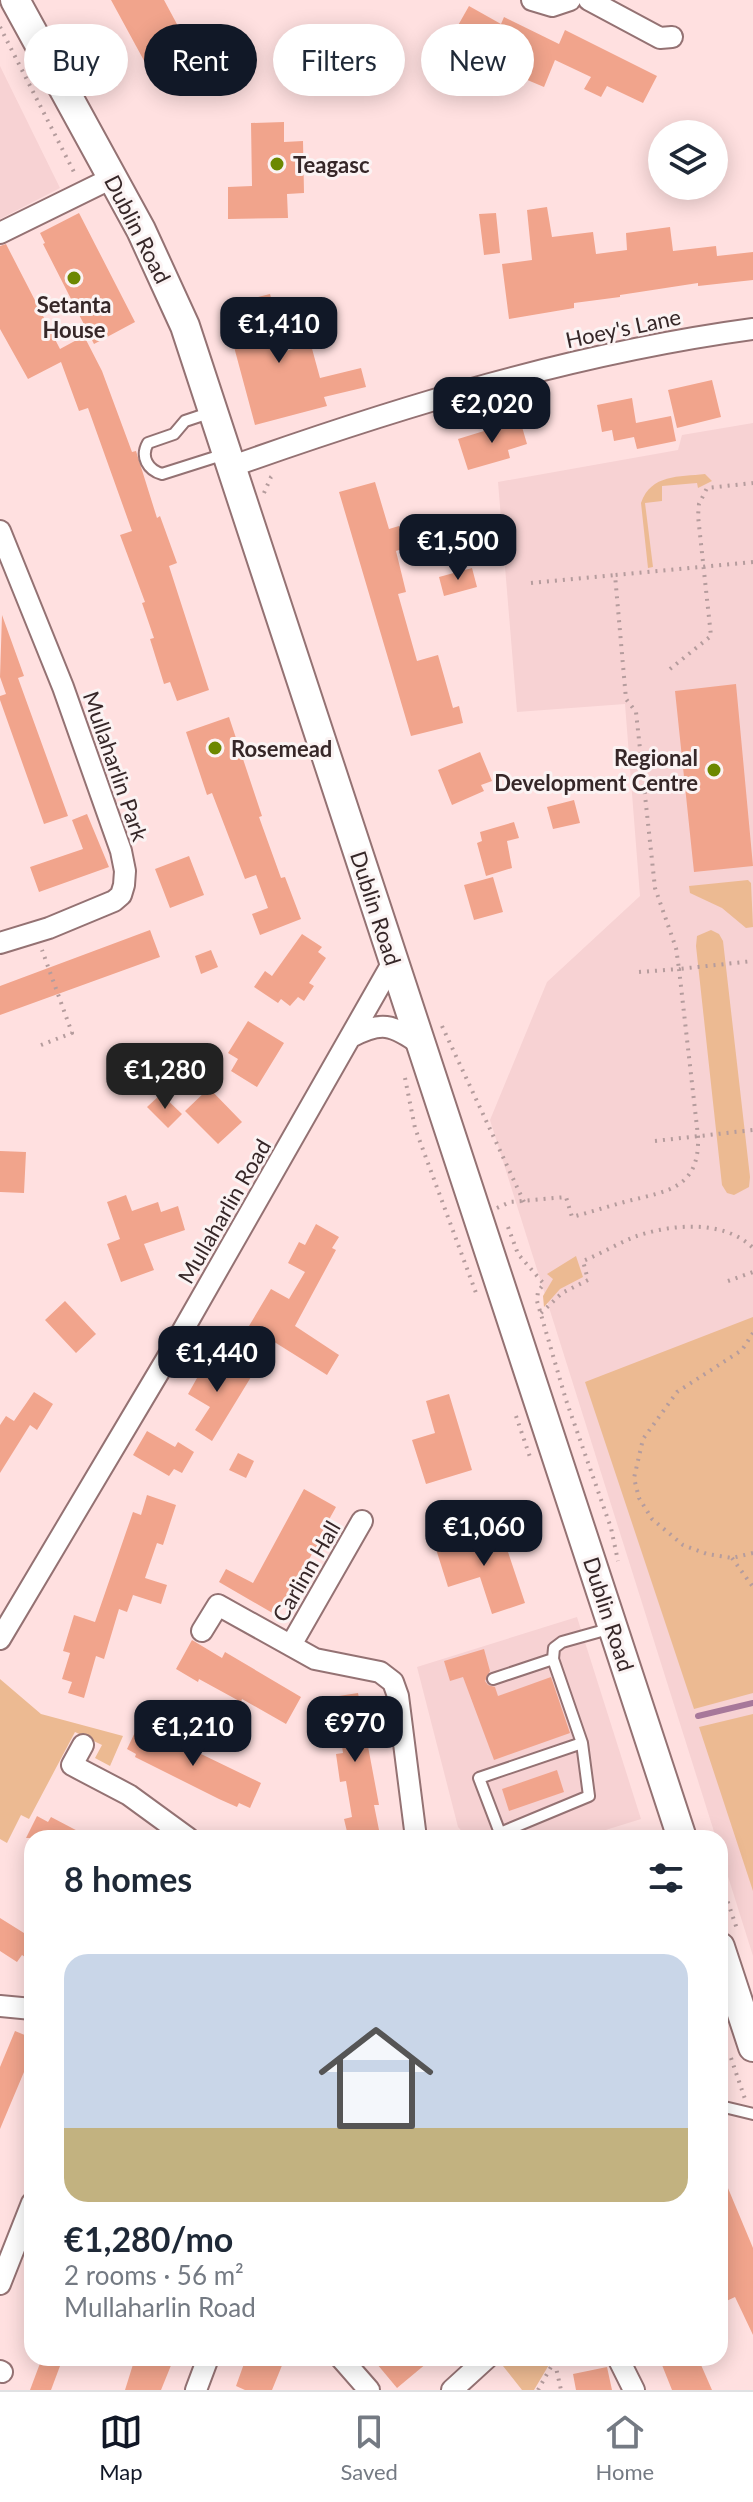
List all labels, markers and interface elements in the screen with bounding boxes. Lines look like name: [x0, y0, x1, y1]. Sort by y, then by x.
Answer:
chip: Buy: [24, 24, 128, 96]
chip: Rent: [144, 24, 257, 96]
chip: Filters: [273, 24, 405, 96]
chip: New: [421, 24, 534, 96]
map controls: [648, 120, 728, 200]
button: layers: [648, 120, 728, 200]
place label: Teagasc: [293, 151, 370, 178]
marker: Teagasc: [268, 155, 286, 173]
street label: Dublin Road: [99, 170, 177, 288]
marker: Setanta House: [65, 269, 83, 287]
place label: Setanta House: [37, 291, 111, 343]
pin: €1,410: [214, 297, 344, 365]
street label: Hoey's Lane: [563, 303, 683, 353]
text: €1,410: [238, 307, 320, 339]
pin: €2,020: [427, 377, 557, 445]
text: €2,020: [451, 387, 533, 419]
pin: €1,500: [393, 514, 523, 582]
text: €1,500: [417, 524, 499, 556]
street label: Mullaharlin Park: [78, 688, 154, 845]
place label: Rosemead: [231, 735, 332, 762]
marker: Rosemead: [206, 739, 224, 757]
place label: Regional Development Centre: [494, 744, 698, 796]
marker: Regional Development Centre: [705, 761, 723, 779]
street label: Dublin Road: [345, 848, 407, 968]
pin: €1,280: [100, 1043, 230, 1111]
text: €1,280: [124, 1053, 206, 1085]
street label: Mullaharlin Road: [172, 1134, 276, 1288]
pin: €1,440: [152, 1326, 282, 1394]
text: €1,440: [176, 1336, 258, 1368]
pin: €1,060: [419, 1500, 549, 1568]
text: €1,060: [443, 1510, 525, 1542]
street label: Carlinn Hall: [266, 1516, 346, 1626]
street label: Dublin Road: [578, 1554, 640, 1674]
pin: €970: [308, 1696, 402, 1764]
pin: €1,210: [128, 1700, 258, 1768]
text: €970: [325, 1706, 385, 1738]
text: €1,210: [152, 1710, 234, 1742]
icon: filters: [644, 1856, 688, 1900]
text: 8 homes: [64, 1858, 192, 1899]
icon: home: [304, 2006, 448, 2150]
text: €1,280/mo: [64, 2218, 233, 2259]
text: 2 rooms · 56 m²: [64, 2259, 244, 2291]
text: Mullaharlin Road: [64, 2291, 256, 2323]
tab: Map: [99, 2410, 143, 2485]
tab: Saved: [340, 2410, 398, 2485]
tab: Home: [596, 2410, 654, 2485]

